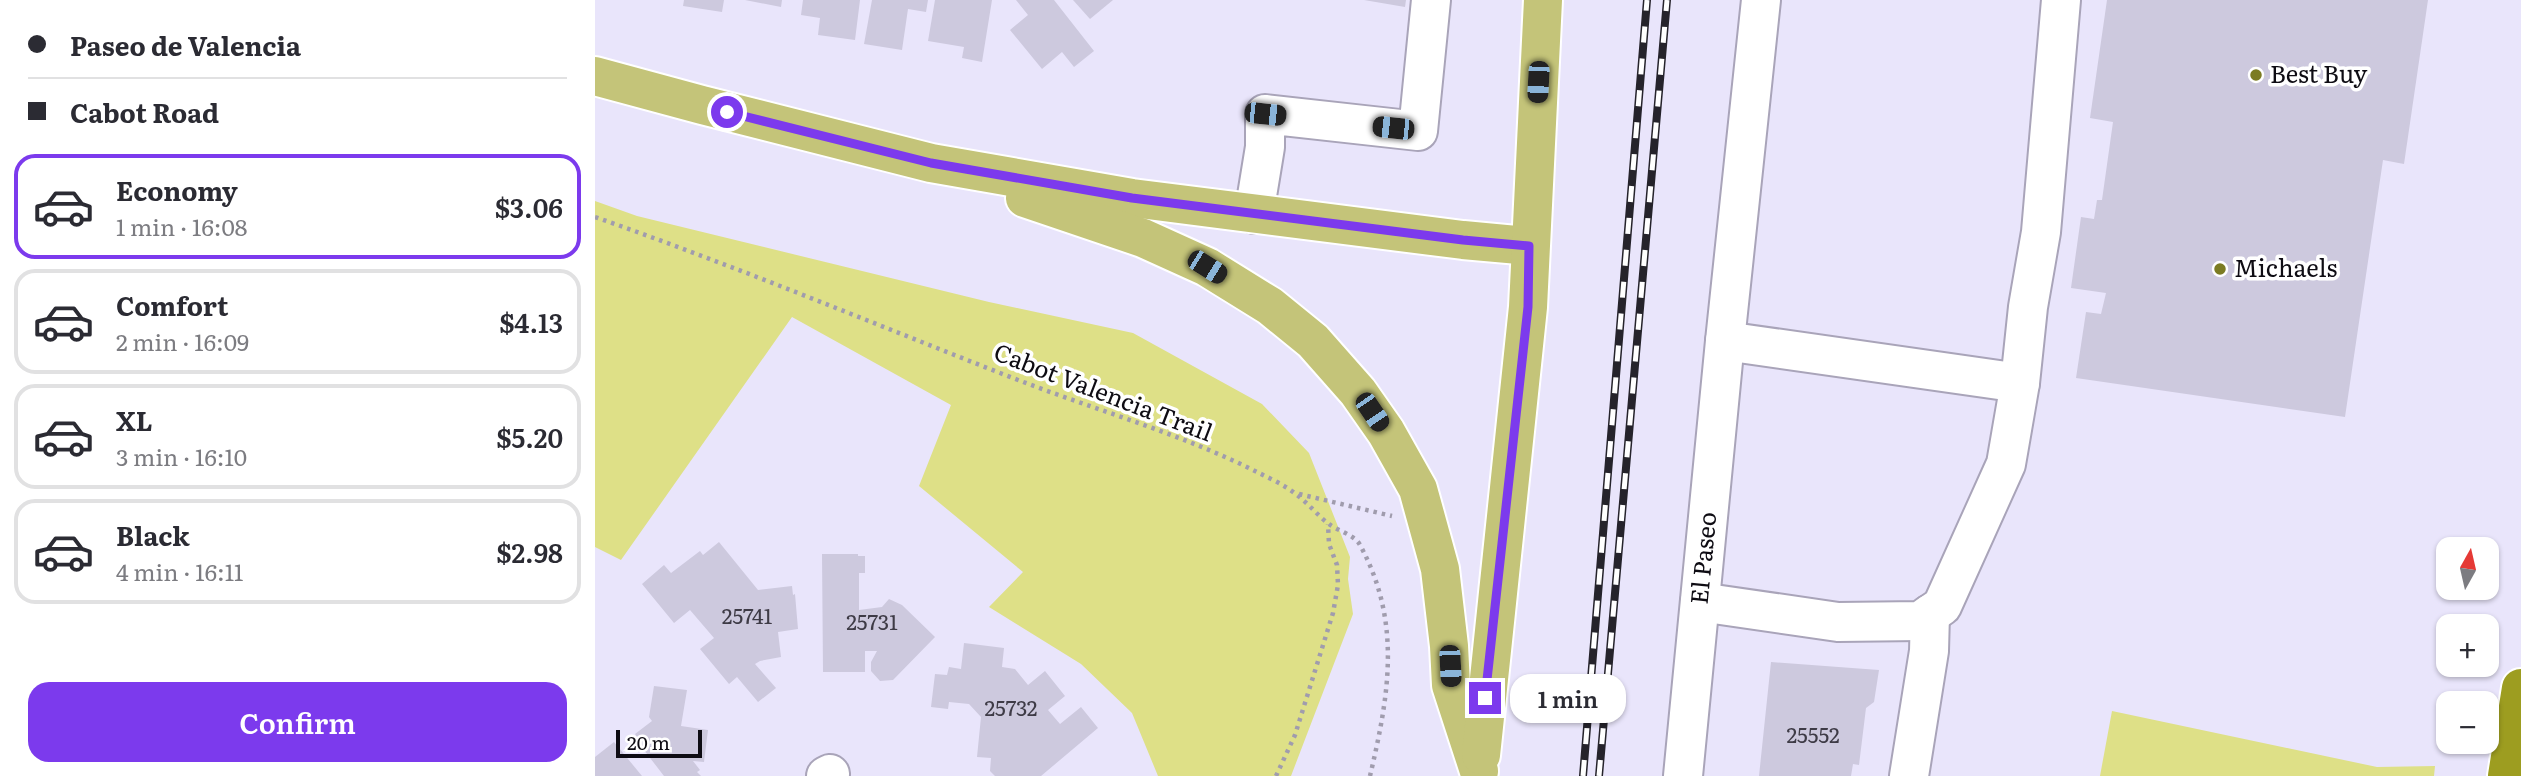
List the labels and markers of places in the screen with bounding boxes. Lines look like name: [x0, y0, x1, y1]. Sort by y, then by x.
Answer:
place label: Best Buy: [2270, 55, 2367, 90]
marker: Best Buy: [2248, 67, 2264, 83]
place label: Michaels: [2234, 249, 2337, 284]
marker: Michaels: [2212, 261, 2228, 277]

